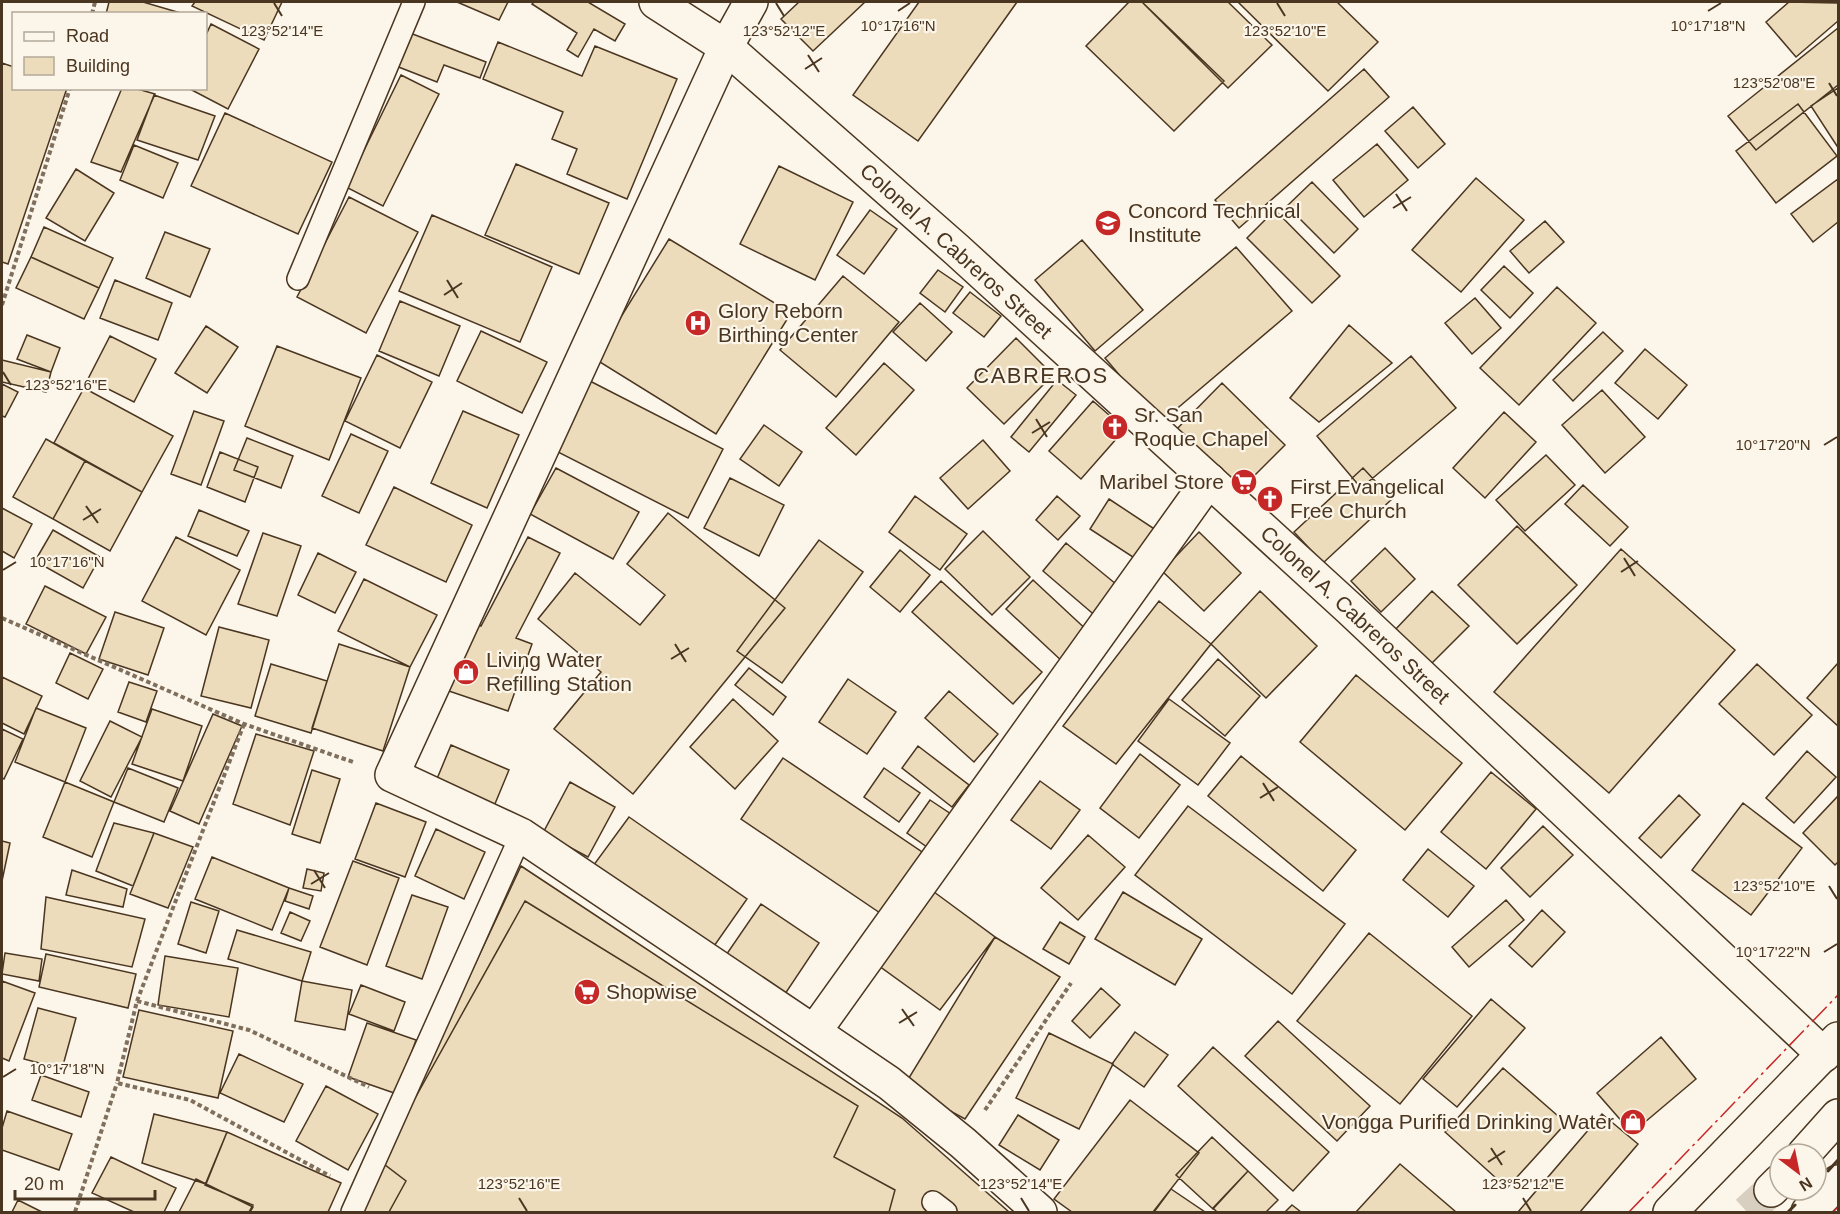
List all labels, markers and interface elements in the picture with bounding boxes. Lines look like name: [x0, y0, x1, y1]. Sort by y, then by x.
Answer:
legend: [12, 12, 207, 90]
text: 10°17'16"N: [860, 17, 936, 34]
text: 10°17'18"N: [1670, 17, 1746, 34]
text: 123°52'14"E: [241, 22, 323, 39]
text: 123°52'12"E: [743, 22, 825, 39]
text: 123°52'10"E: [1244, 22, 1326, 39]
text: Road: [66, 26, 109, 46]
text: Building: [66, 56, 130, 76]
text: 123°52'08"E: [1733, 74, 1815, 91]
street label: Colonel A. Cabreros Street: [856, 159, 1057, 343]
place label: Concord Technical Institute: [1128, 199, 1300, 246]
school or university icon: Concord Technical Institute: [1093, 208, 1123, 238]
place label: Glory Reborn Birthing Center: [718, 299, 858, 346]
hospital icon: Glory Reborn Birthing Center: [683, 308, 713, 338]
district label: CABREROS: [973, 363, 1109, 388]
text: 123°52'16"E: [25, 376, 107, 393]
place label: Sr. San Roque Chapel: [1134, 403, 1268, 450]
church icon: Sr. San Roque Chapel: [1100, 412, 1130, 442]
text: 10°17'20"N: [1735, 436, 1811, 453]
supermarket icon: Maribel Store: [1229, 467, 1259, 497]
place label: Maribel Store: [1099, 470, 1224, 493]
place label: First Evangelical Free Church: [1290, 475, 1444, 522]
church icon: First Evangelical Free Church: [1255, 484, 1285, 514]
street label: Colonel A. Cabreros Street: [1256, 521, 1455, 708]
text: 10°17'16"N: [29, 553, 105, 570]
place label: Living Water Refilling Station: [486, 648, 632, 695]
shop icon: Living Water Refilling Station: [451, 657, 481, 687]
text: 123°52'10"E: [1733, 877, 1815, 894]
text: 10°17'22"N: [1735, 943, 1811, 960]
supermarket icon: Shopwise: [572, 977, 602, 1007]
place label: Shopwise: [606, 980, 697, 1003]
text: 10°17'18"N: [29, 1060, 105, 1077]
shop icon: Vongga Purified Drinking Water: [1618, 1107, 1648, 1137]
place label: Vongga Purified Drinking Water: [1322, 1110, 1614, 1133]
north arrow: [1768, 1142, 1828, 1202]
scale bar: [15, 1163, 154, 1201]
text: 20 m: [24, 1174, 64, 1194]
text: N: [1796, 1174, 1815, 1195]
text: 123°52'16"E: [478, 1175, 560, 1192]
text: 123°52'14"E: [980, 1175, 1062, 1192]
text: 123°52'12"E: [1482, 1175, 1564, 1192]

